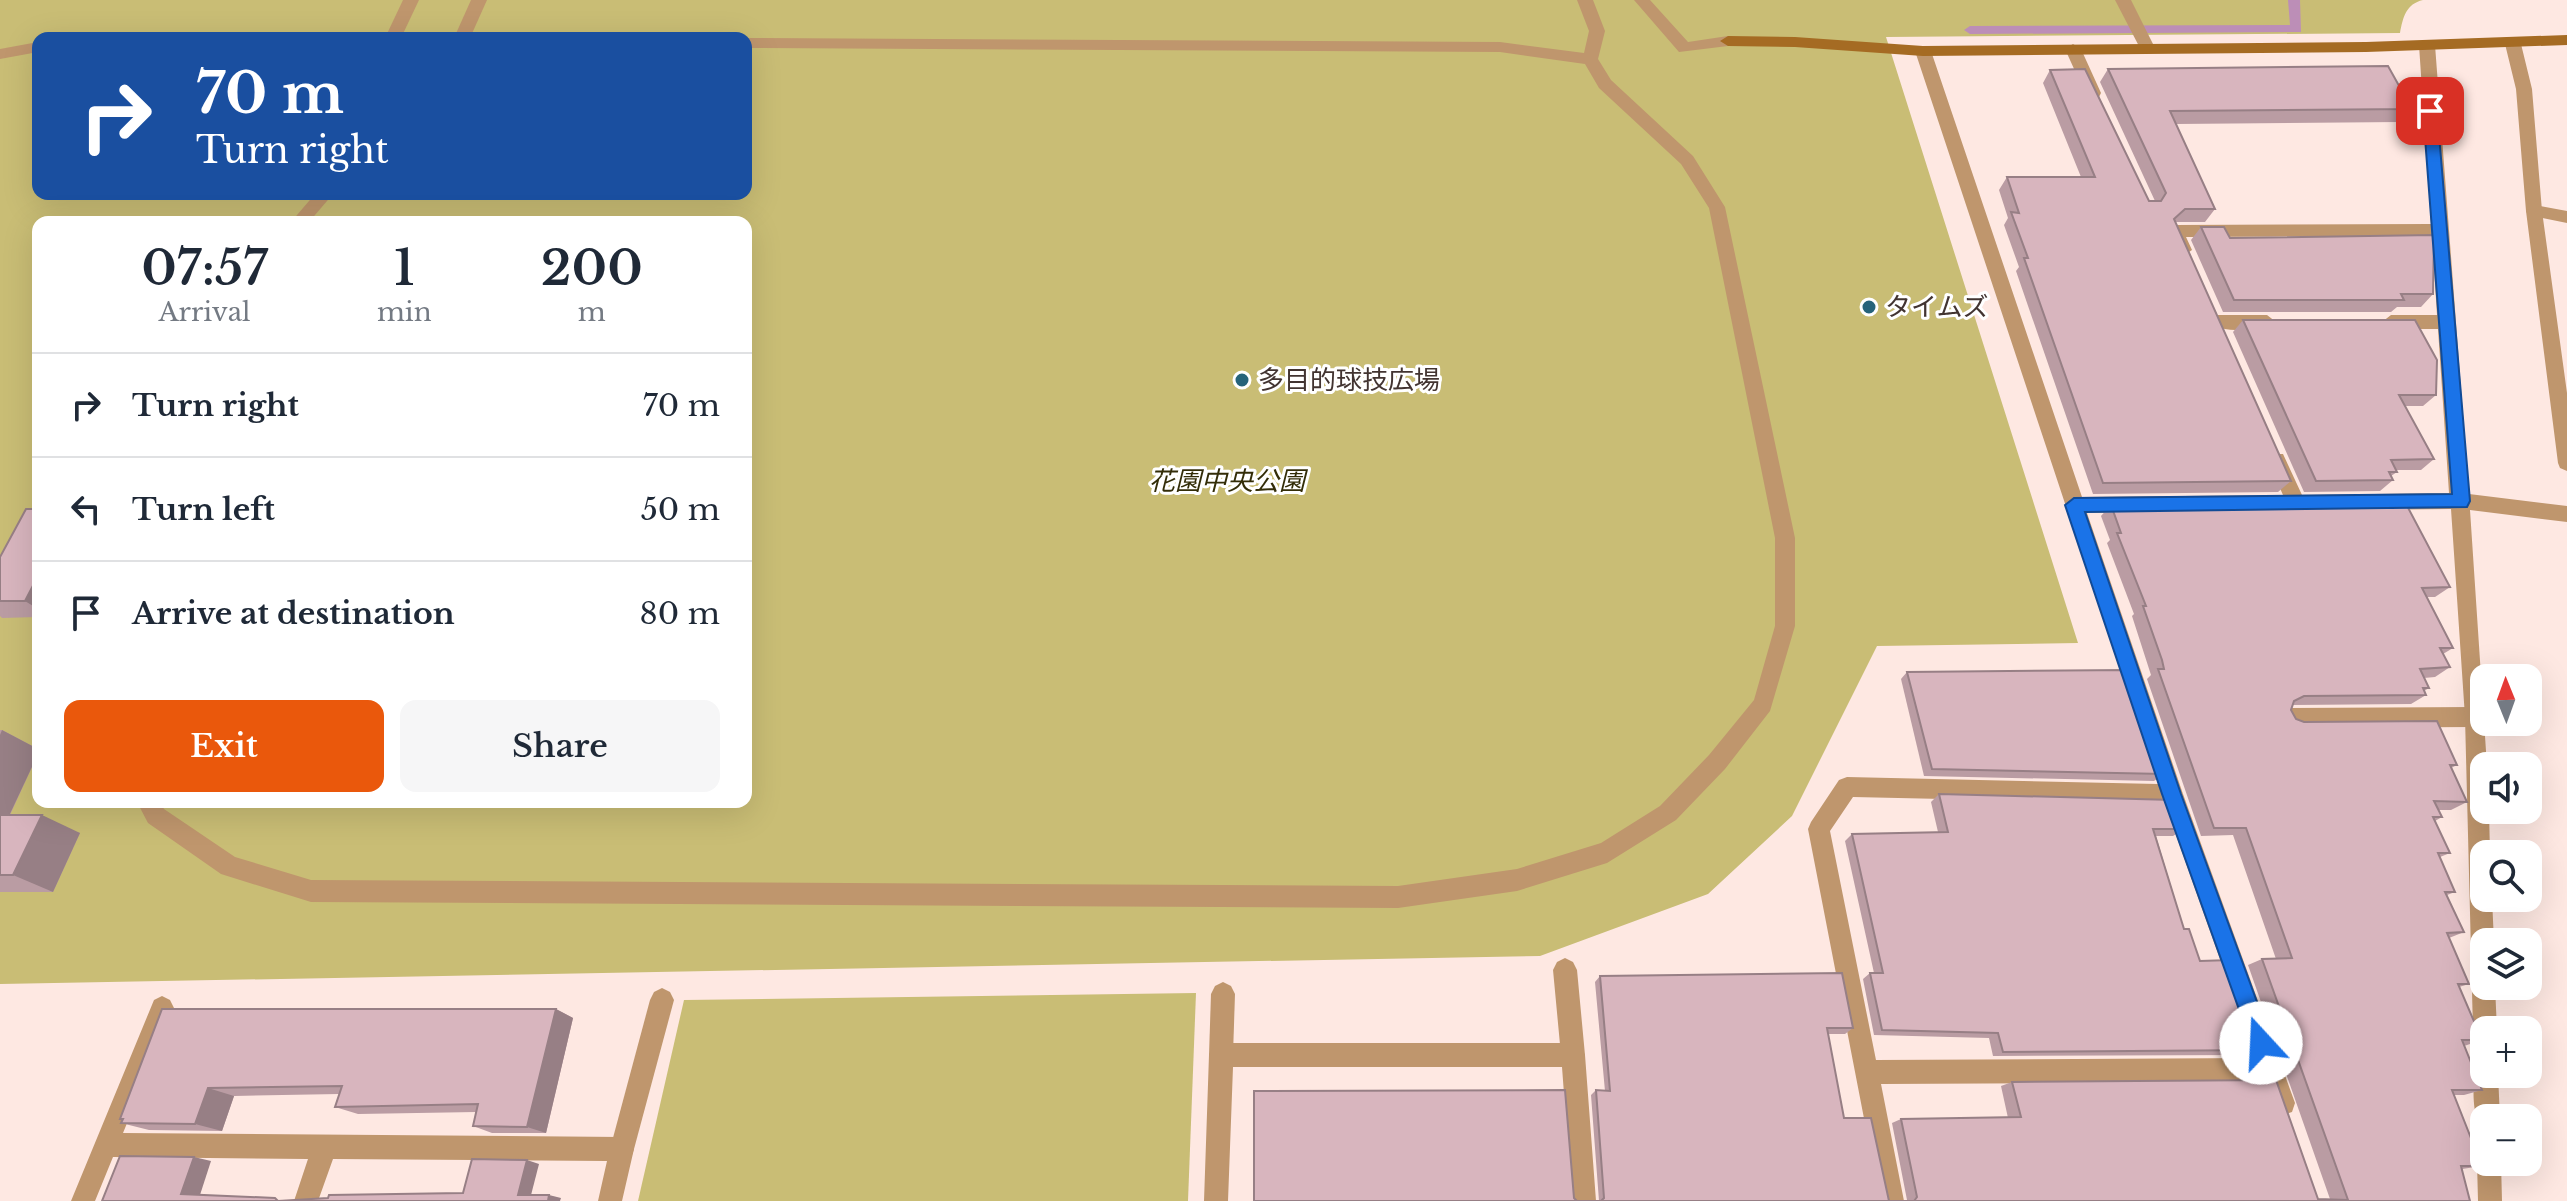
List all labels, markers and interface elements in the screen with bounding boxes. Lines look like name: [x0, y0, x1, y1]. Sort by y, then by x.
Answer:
text: 70 m: [196, 59, 344, 128]
icon: right: [64, 64, 168, 168]
pin: [2396, 77, 2464, 145]
icon: arrive: [2408, 89, 2452, 133]
text: Turn right: [196, 128, 389, 173]
text: 07:57: [141, 238, 268, 298]
text: 1: [394, 238, 415, 298]
text: 200: [541, 238, 643, 298]
place label: タイムズ: [1885, 291, 1988, 323]
text: Arrival: [158, 296, 251, 328]
text: min: [377, 296, 432, 328]
text: m: [578, 296, 606, 328]
marker: タイムズ: [1860, 298, 1878, 316]
place label: 多目的球技広場: [1258, 364, 1440, 396]
marker: 多目的球技広場: [1233, 371, 1251, 389]
icon: right: [64, 383, 108, 427]
text: Turn right: [132, 387, 299, 424]
text: 70 m: [643, 387, 720, 424]
park label: 花園中央公園: [1149, 465, 1309, 497]
icon: left: [64, 487, 108, 531]
text: Turn left: [132, 491, 275, 528]
text: 50 m: [641, 491, 720, 528]
icon: arrive: [64, 591, 108, 635]
text: Arrive at destination: [132, 595, 455, 632]
text: 80 m: [640, 595, 720, 632]
north arrow: [2470, 664, 2542, 736]
map controls: [2470, 664, 2542, 1176]
button: Exit: [64, 700, 384, 792]
button: Share: [400, 700, 720, 792]
button: sound: [2470, 752, 2542, 824]
button: search: [2470, 840, 2542, 912]
button: layers: [2470, 928, 2542, 1000]
position arrow: [2219, 1001, 2303, 1085]
button: +: [2470, 1016, 2542, 1088]
button: −: [2470, 1104, 2542, 1176]

